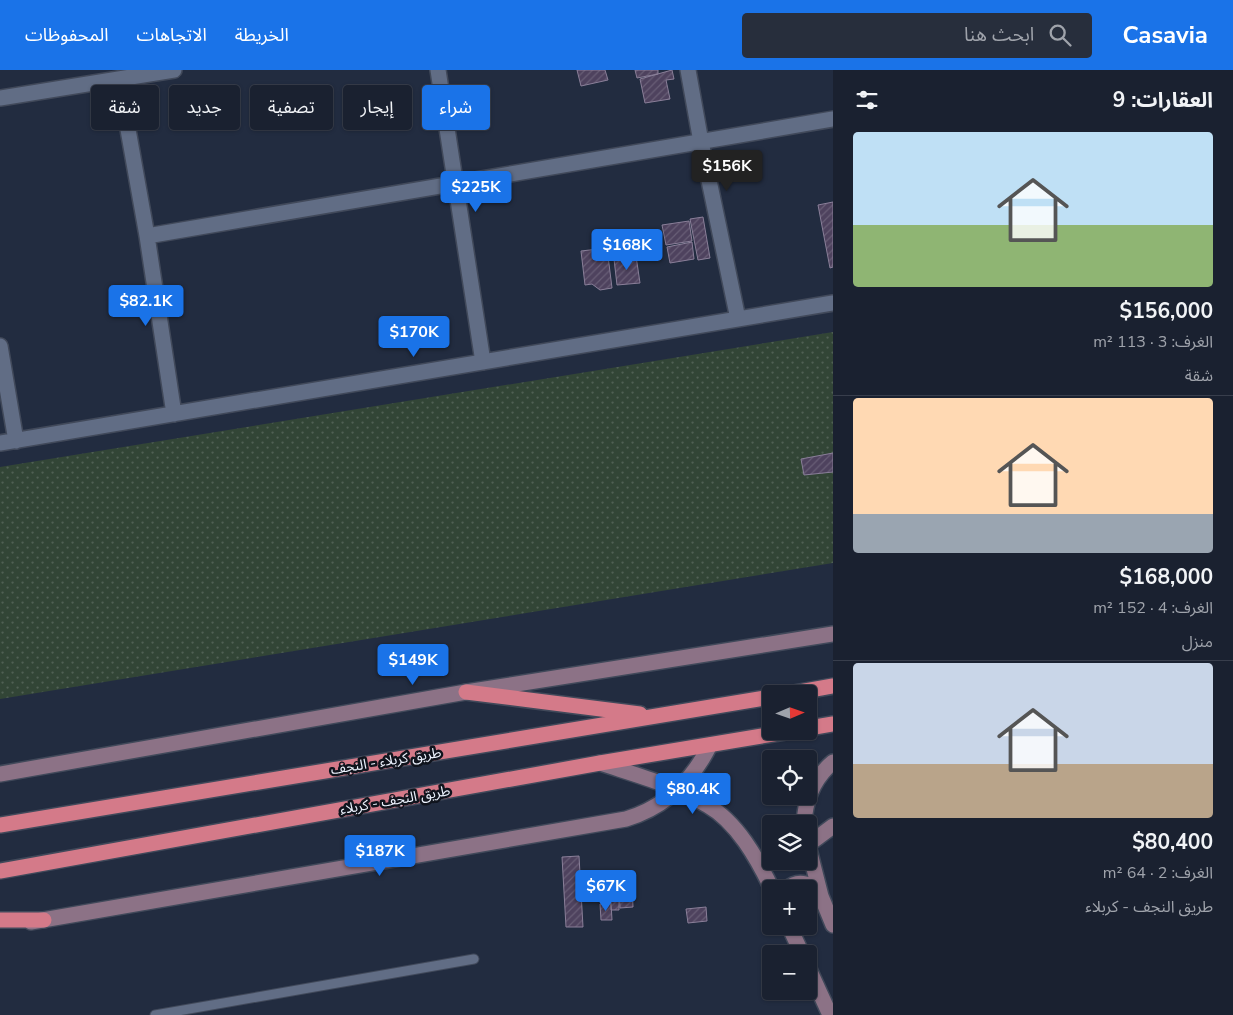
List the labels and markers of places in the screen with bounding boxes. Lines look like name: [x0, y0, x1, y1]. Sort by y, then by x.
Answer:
pin: $156K: [692, 150, 762, 192]
pin: $225K: [441, 170, 511, 213]
pin: $168K: [592, 228, 662, 271]
pin: $82.1K: [105, 284, 187, 327]
pin: $170K: [379, 316, 449, 358]
pin: $149K: [378, 644, 448, 686]
pin: $80.4K: [652, 772, 734, 815]
pin: $187K: [345, 834, 415, 877]
pin: $67K: [576, 870, 636, 912]

